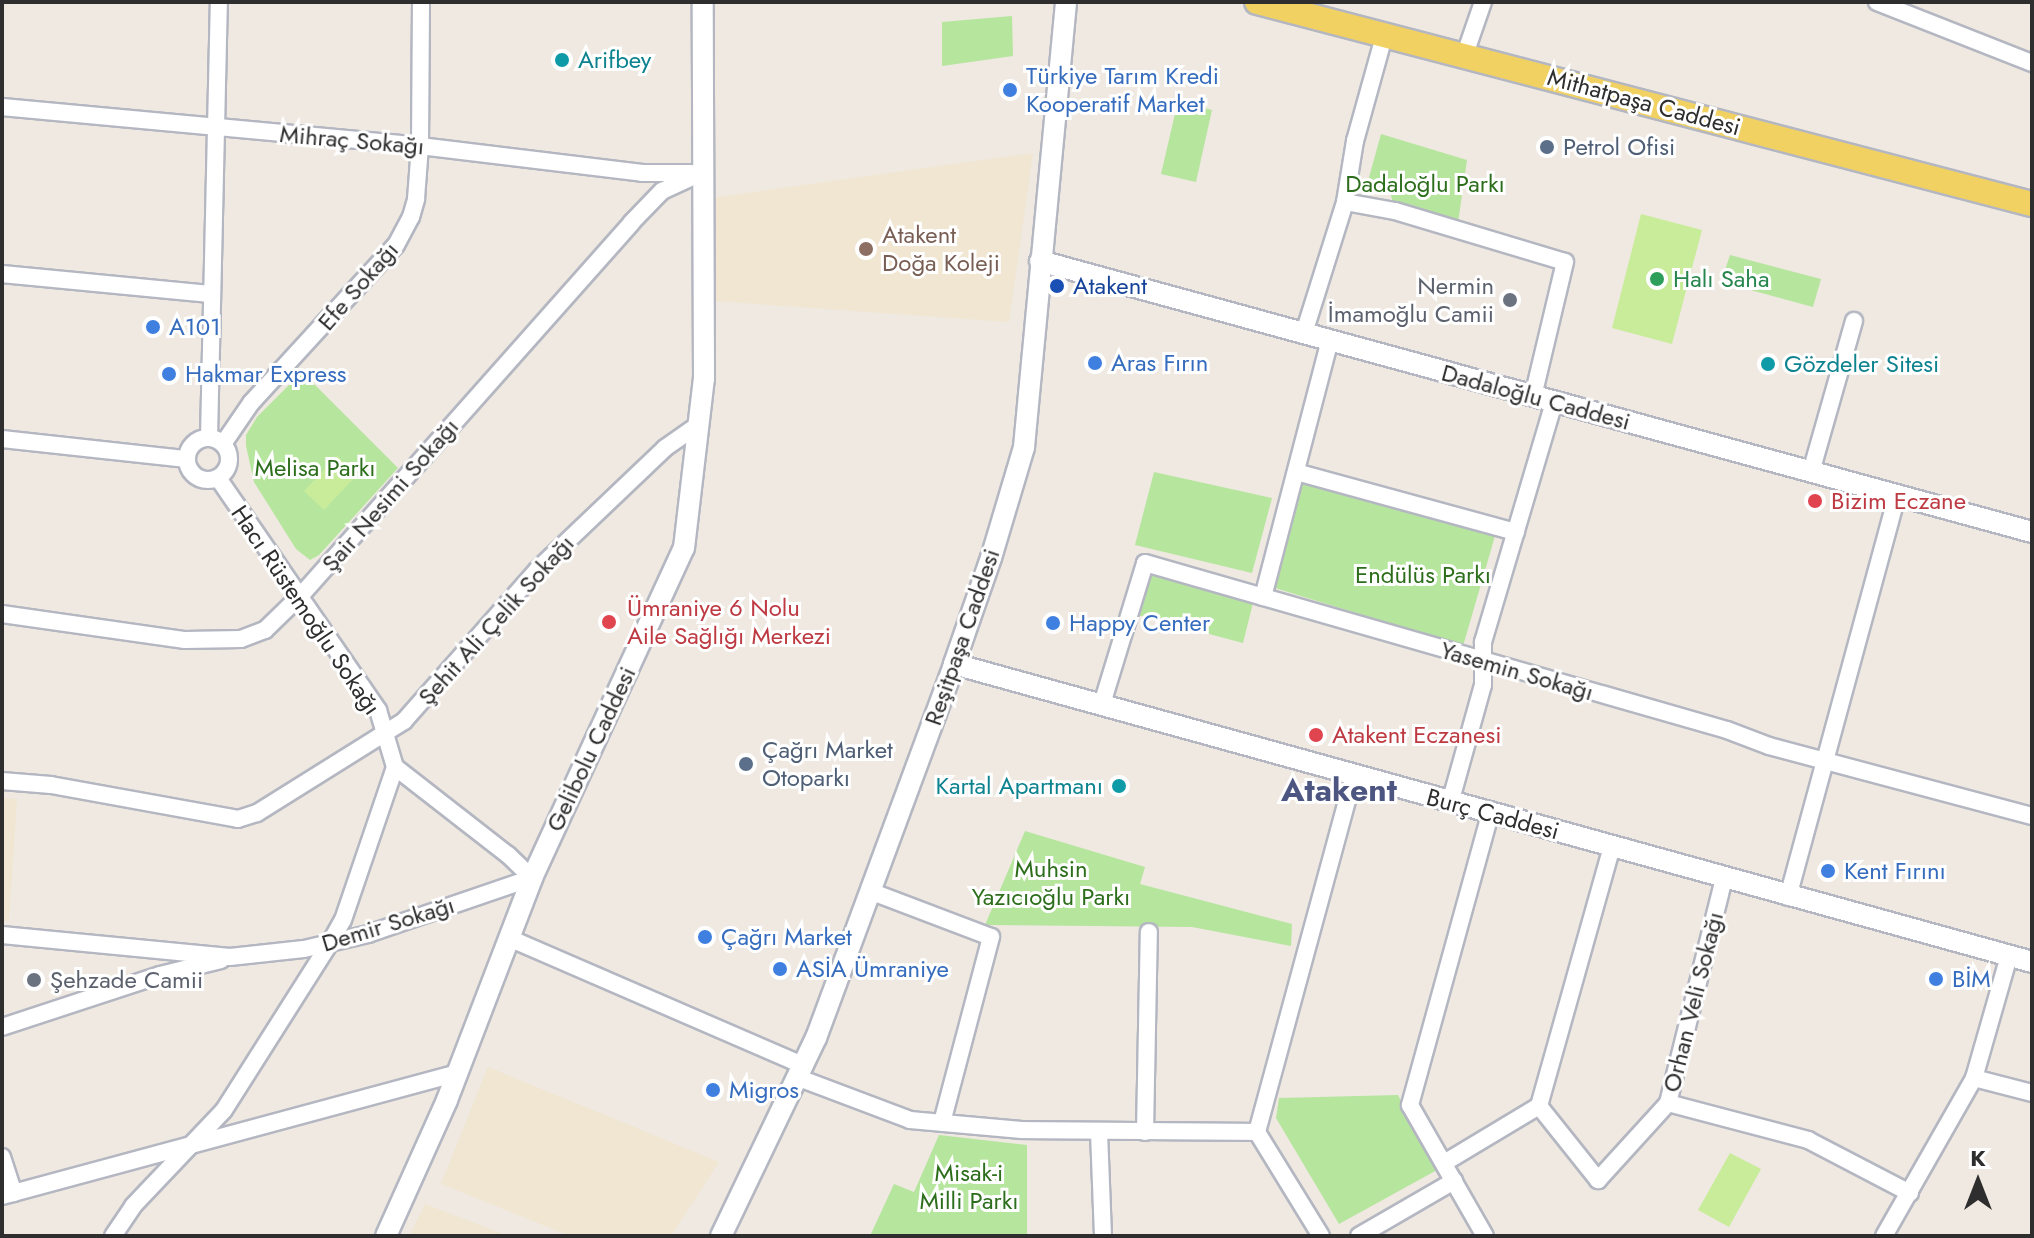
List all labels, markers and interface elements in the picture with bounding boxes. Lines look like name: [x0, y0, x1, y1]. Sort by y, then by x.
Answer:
place label: Arifbey: [578, 46, 651, 74]
marker: Arifbey: [553, 51, 571, 69]
place label: Türkiye Tarım Kredi Kooperatif Market: [1026, 62, 1219, 118]
street label: Mithatpaşa Caddesi: [1544, 62, 1744, 142]
marker: Türkiye Tarım Kredi Kooperatif Market: [1001, 81, 1019, 99]
street label: Mihraç Sokağı: [279, 119, 425, 161]
place label: Petrol Ofisi: [1563, 133, 1675, 161]
marker: Petrol Ofisi: [1538, 138, 1556, 156]
park label: Dadaloğlu Parkı: [1345, 170, 1505, 198]
place label: Atakent Doğa Koleji: [882, 221, 1000, 277]
street label: Efe Sokağı: [312, 236, 404, 336]
marker: Atakent Doğa Koleji: [857, 240, 875, 258]
place label: Halı Saha: [1673, 265, 1770, 293]
marker: Halı Saha: [1648, 270, 1666, 288]
place label: Atakent: [1073, 272, 1147, 300]
place label: Nermin İmamoğlu Camii: [1328, 272, 1494, 328]
marker: Atakent: [1048, 277, 1066, 295]
marker: Nermin İmamoğlu Camii: [1501, 291, 1519, 309]
place label: A101: [169, 313, 221, 341]
marker: A101: [144, 318, 162, 336]
place label: Aras Fırın: [1111, 349, 1208, 377]
place label: Gözdeler Sitesi: [1784, 350, 1939, 378]
marker: Aras Fırın: [1086, 354, 1104, 372]
marker: Gözdeler Sitesi: [1759, 355, 1777, 373]
street label: Dadaloğlu Caddesi: [1438, 358, 1634, 436]
place label: Hakmar Express: [185, 360, 346, 388]
marker: Hakmar Express: [160, 365, 178, 383]
street label: Şair Nesimi Sokağı: [316, 412, 464, 578]
park label: Melisa Parkı: [255, 454, 375, 482]
place label: Bizim Eczane: [1831, 487, 1966, 515]
marker: Bizim Eczane: [1806, 492, 1824, 510]
street label: Hacı Rüstemoğlu Sokağı: [225, 500, 387, 720]
street label: Şehit Ali Çelik Sokağı: [412, 529, 580, 711]
street label: Reşitpaşa Caddesi: [918, 545, 1006, 729]
park label: Endülüs Parkı: [1355, 561, 1491, 589]
place label: Ümraniye 6 Nolu Aile Sağlığı Merkezi: [627, 594, 831, 650]
place label: Happy Center: [1069, 609, 1210, 637]
marker: Ümraniye 6 Nolu Aile Sağlığı Merkezi: [598, 611, 620, 633]
marker: Happy Center: [1044, 614, 1062, 632]
street label: Yasemin Sokağı: [1437, 635, 1597, 707]
street label: Gelibolu Caddesi: [540, 662, 642, 836]
place label: Atakent Eczanesi: [1332, 721, 1501, 749]
marker: Atakent Eczanesi: [1307, 726, 1325, 744]
place label: Çağrı Market Otoparkı: [762, 736, 893, 792]
marker: Çağrı Market Otoparkı: [737, 755, 755, 773]
district label: Atakent: [1281, 771, 1397, 809]
place label: Kartal Apartmanı: [935, 772, 1103, 800]
marker: Kartal Apartmanı: [1110, 777, 1128, 795]
street label: Burç Caddesi: [1424, 782, 1562, 846]
park label: Muhsin Yazıcıoğlu Parkı: [972, 855, 1130, 911]
place label: Kent Fırını: [1844, 857, 1946, 885]
marker: Kent Fırını: [1819, 862, 1837, 880]
street label: Demir Sokağı: [318, 890, 458, 958]
street label: Orhan Veli Sokağı: [1657, 909, 1729, 1095]
place label: Çağrı Market: [721, 923, 852, 951]
marker: Çağrı Market: [696, 928, 714, 946]
place label: ASİA Ümraniye: [796, 955, 949, 983]
marker: ASİA Ümraniye: [771, 960, 789, 978]
place label: BİM: [1952, 965, 1991, 993]
place label: Şehzade Camii: [50, 966, 203, 994]
marker: BİM: [1927, 970, 1945, 988]
marker: Şehzade Camii: [25, 971, 43, 989]
place label: Migros: [729, 1076, 799, 1104]
marker: Migros: [704, 1081, 722, 1099]
north arrow: [1938, 1142, 2018, 1222]
text: K: [1970, 1142, 1986, 1174]
park label: Misak-i Milli Parkı: [919, 1159, 1019, 1215]

